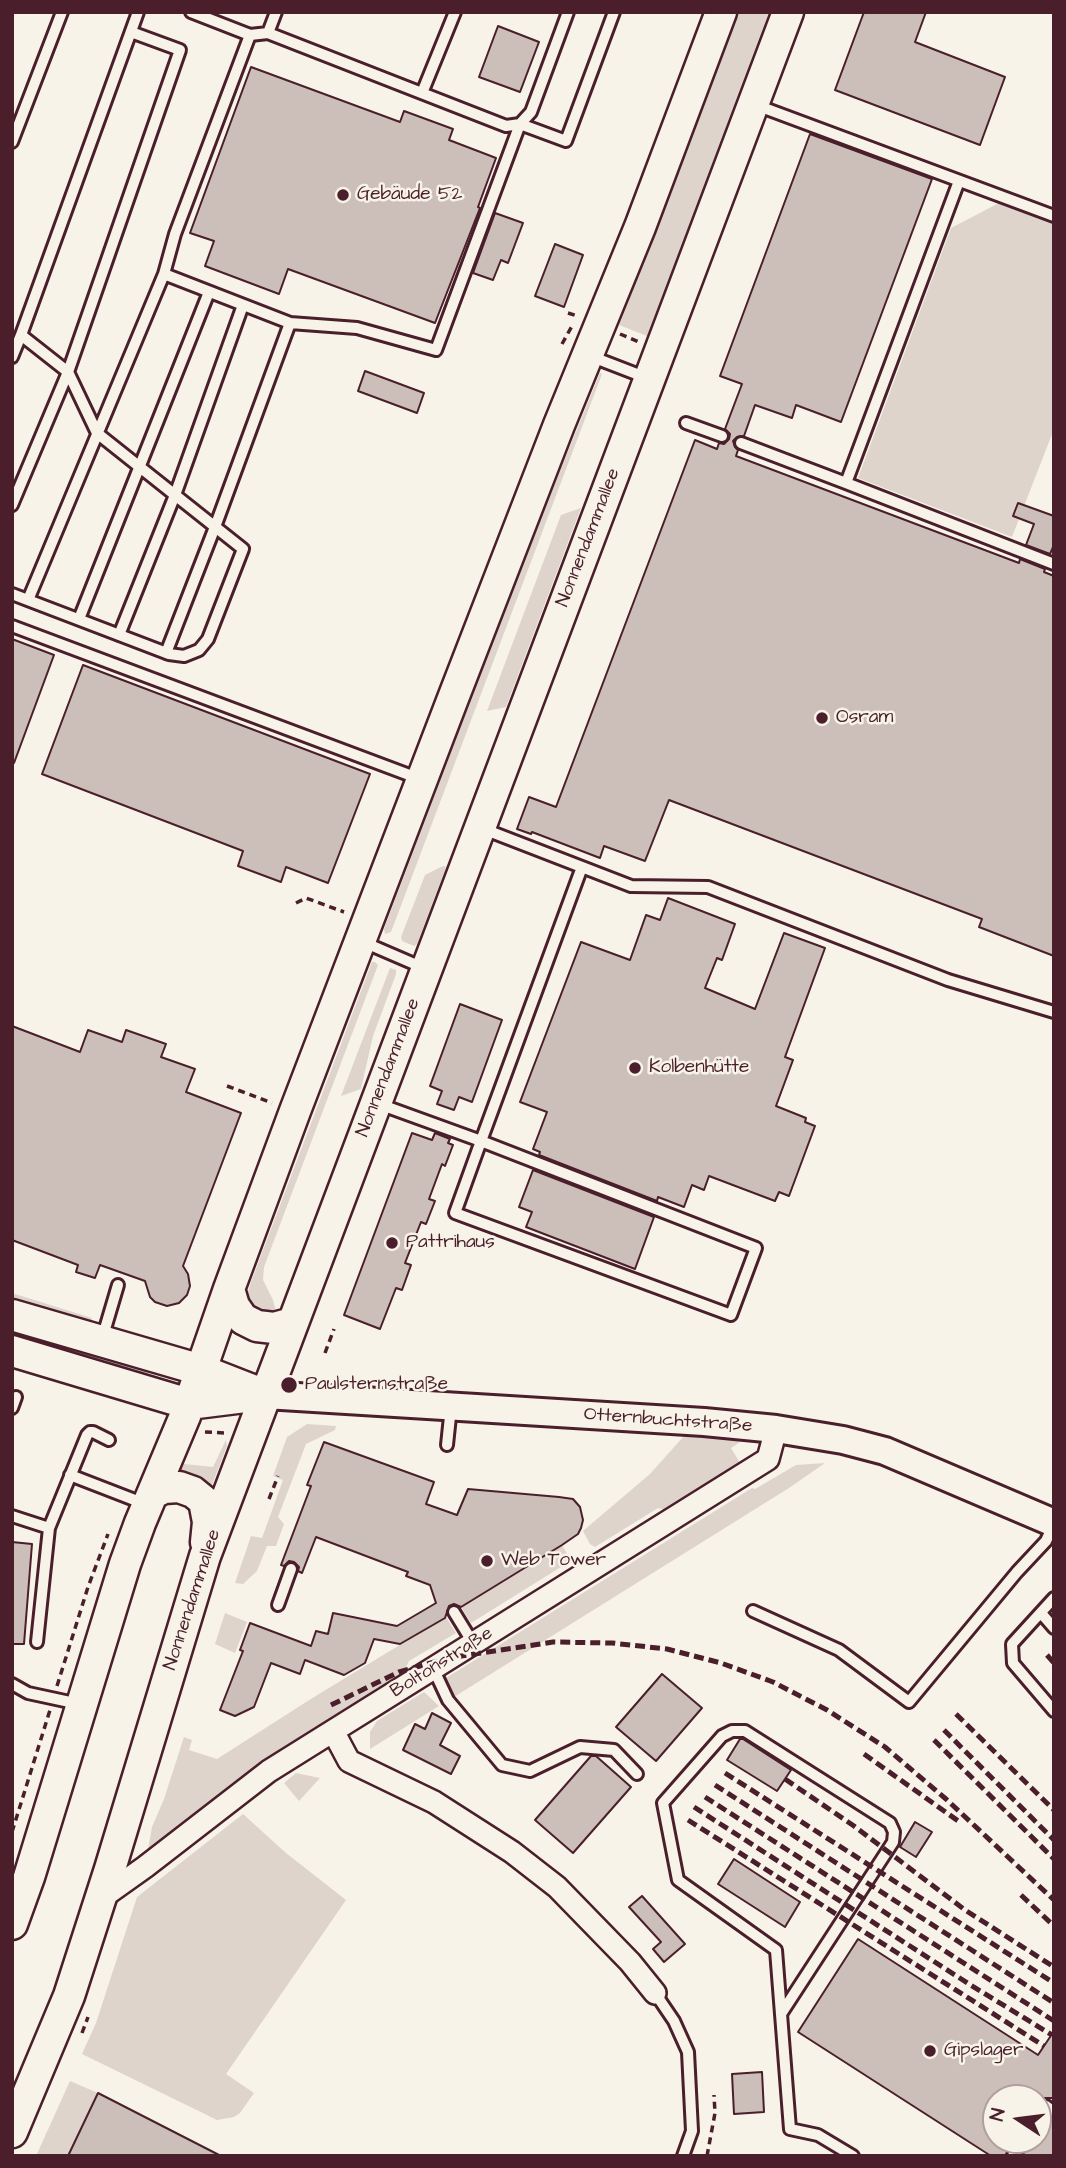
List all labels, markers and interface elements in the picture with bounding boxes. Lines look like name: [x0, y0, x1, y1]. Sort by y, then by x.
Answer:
place label: Gebäude 52: [357, 184, 462, 206]
marker: Gebäude 52: [335, 187, 351, 203]
street label: Nonnendammallee: [552, 466, 626, 610]
place label: Osram: [836, 707, 893, 729]
marker: Osram: [814, 710, 830, 726]
street label: Nonnendammallee: [352, 996, 426, 1140]
place label: Kolbenhütte: [649, 1057, 749, 1079]
marker: Kolbenhütte: [627, 1060, 643, 1076]
place label: Pattrihaus: [406, 1232, 495, 1254]
marker: Pattrihaus: [384, 1235, 400, 1251]
place label: Paulsternstraße: [305, 1374, 448, 1396]
marker: Paulsternstraße: [279, 1375, 299, 1395]
street label: Otternbuchtstraße: [583, 1404, 753, 1438]
street label: Nonnendammallee: [160, 1527, 226, 1673]
place label: Web Tower: [501, 1550, 606, 1572]
marker: Web Tower: [479, 1553, 495, 1569]
street label: Boltonstraße: [387, 1623, 497, 1703]
place label: Gipslager: [944, 2040, 1023, 2062]
marker: Gipslager: [922, 2043, 938, 2059]
north arrow: [982, 2084, 1052, 2154]
text: N: [984, 2106, 1012, 2123]

